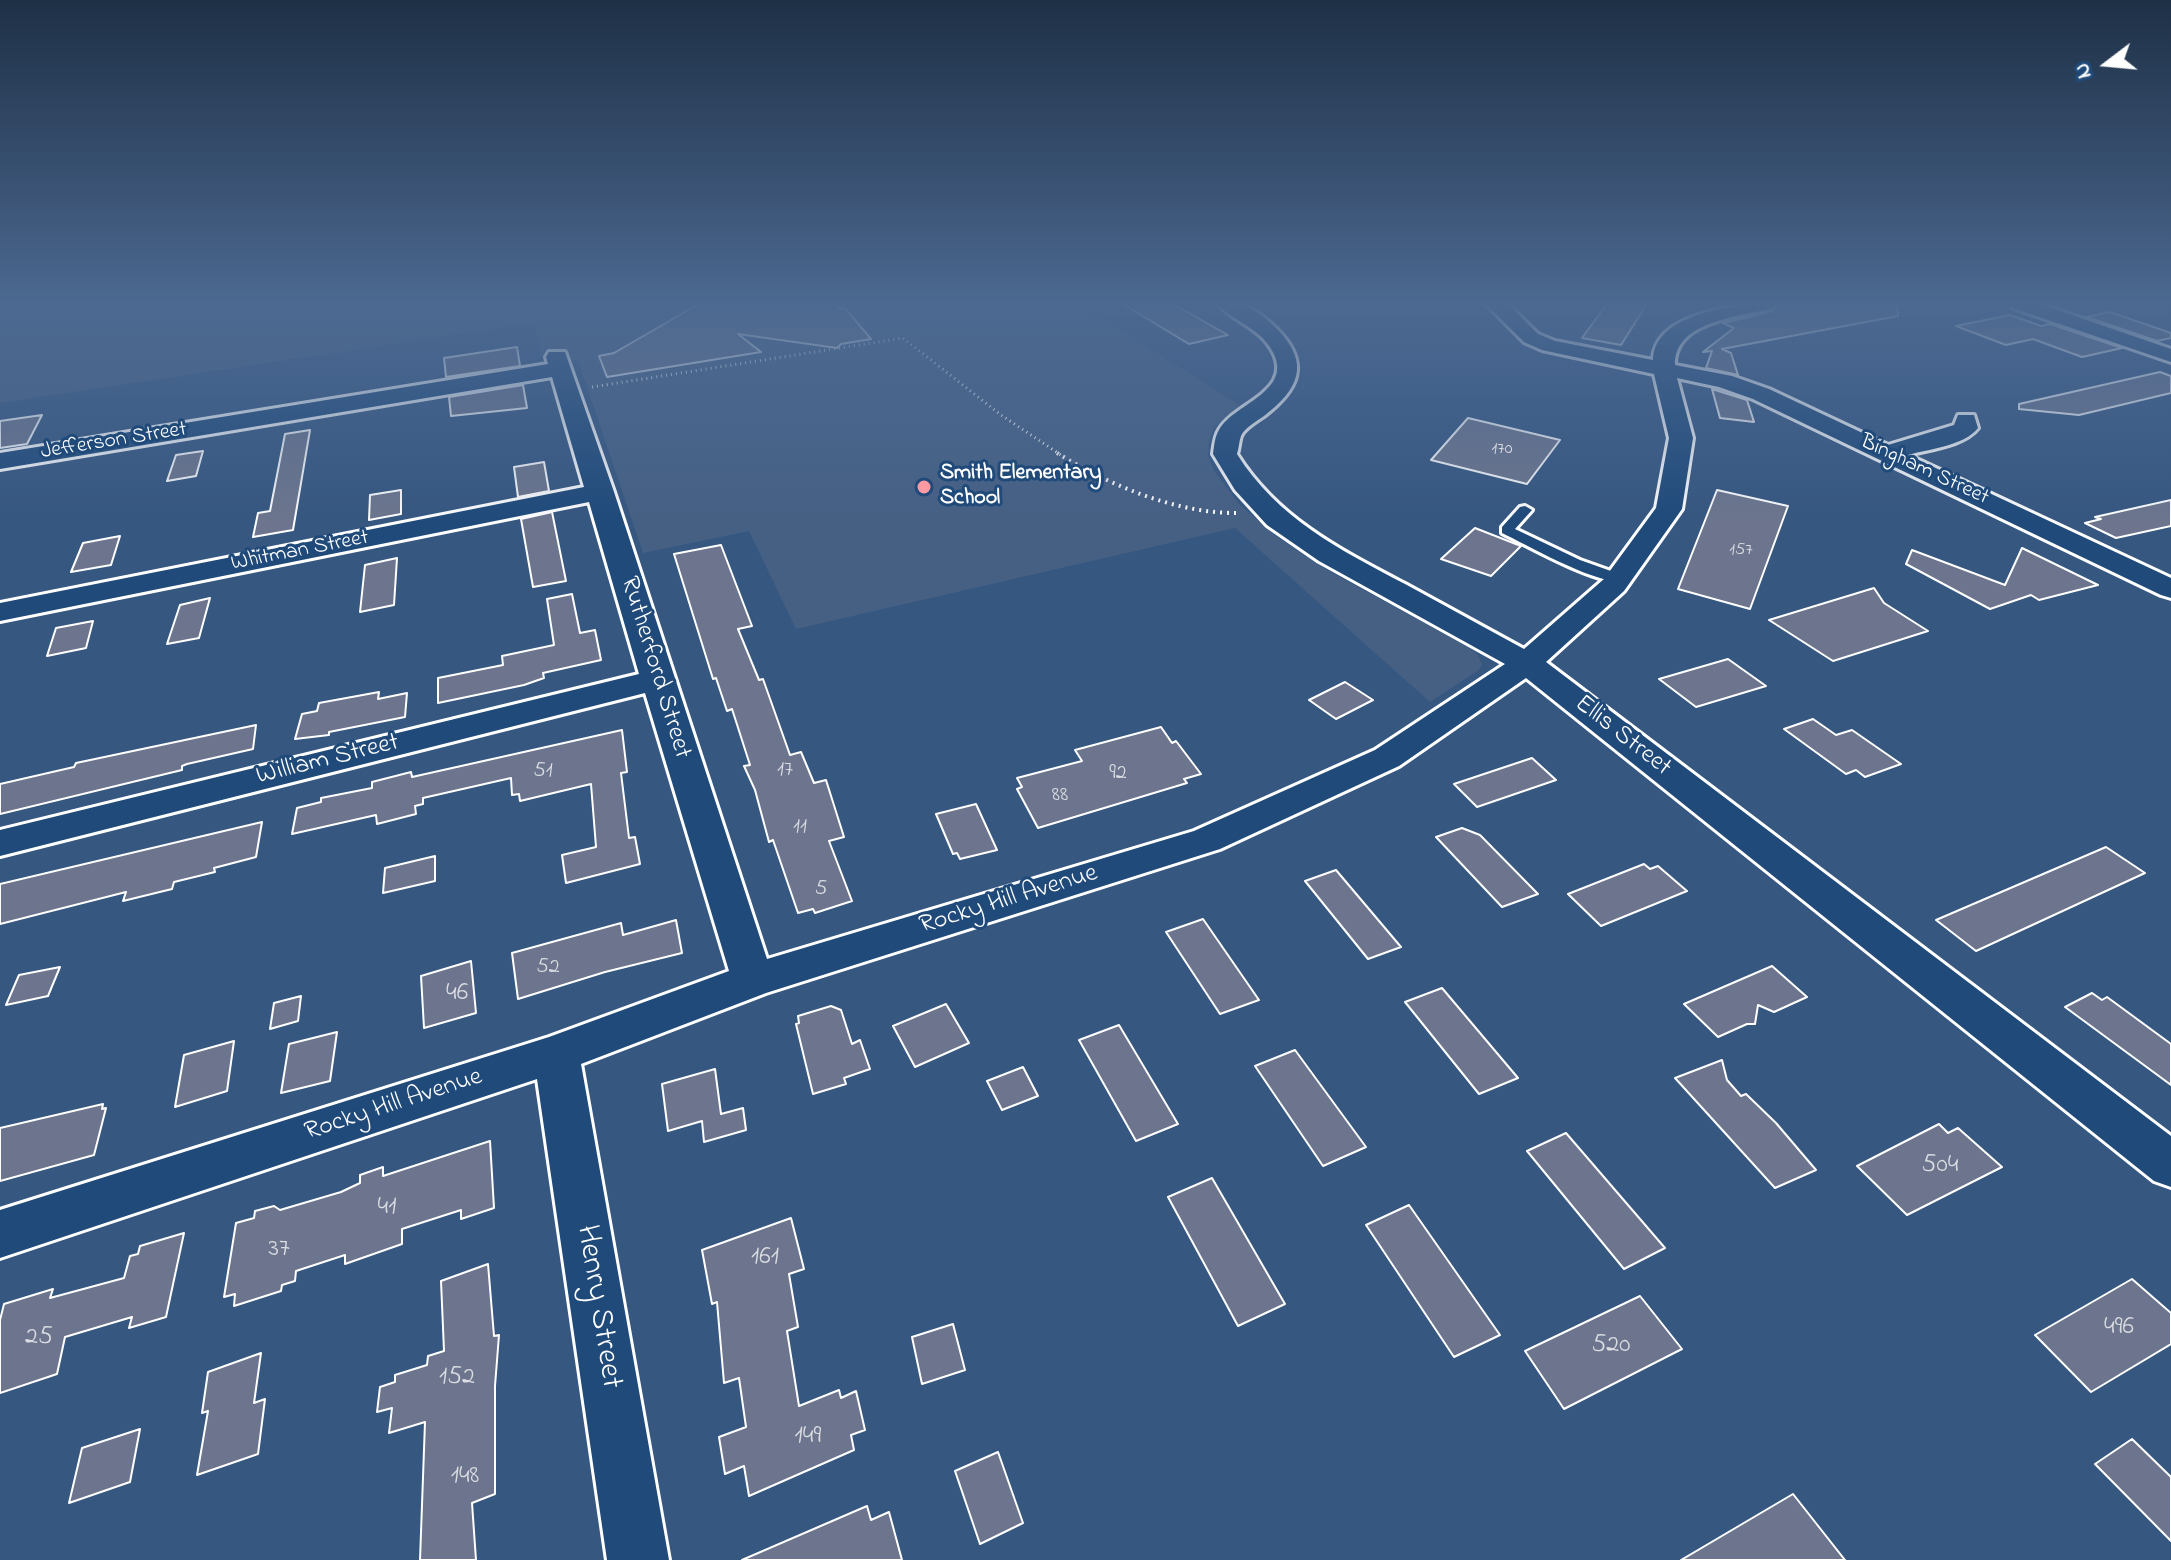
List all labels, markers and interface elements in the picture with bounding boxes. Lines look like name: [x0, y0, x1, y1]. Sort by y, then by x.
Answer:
north arrow: [2067, 24, 2147, 104]
text: N: [2067, 59, 2101, 82]
street label: Jefferson Street: [39, 417, 189, 467]
street label: Bingham Street: [1855, 430, 1993, 512]
house number: 170: [1492, 439, 1512, 461]
place label: Smith Elementary School: [940, 461, 1101, 512]
marker: Smith Elementary School: [915, 478, 933, 496]
street label: Whitman Street: [229, 526, 371, 578]
house number: 157: [1729, 540, 1753, 562]
street label: Rutherford Street: [611, 573, 697, 763]
street label: Ellis Street: [1567, 689, 1677, 785]
street label: William Street: [254, 728, 402, 794]
house number: 17: [777, 758, 793, 784]
house number: 51: [533, 759, 553, 785]
house number: 92: [1109, 761, 1127, 787]
house number: 88: [1052, 783, 1068, 809]
house number: 11: [793, 815, 807, 841]
street label: Rocky Hill Avenue: [916, 859, 1102, 943]
house number: 5: [815, 877, 827, 903]
house number: 52: [536, 955, 560, 981]
house number: 46: [446, 979, 468, 1011]
street label: Rocky Hill Avenue: [301, 1063, 487, 1149]
house number: 504: [1922, 1151, 1958, 1183]
house number: 41: [378, 1193, 396, 1225]
street label: Henry Street: [565, 1222, 629, 1392]
house number: 37: [268, 1235, 290, 1267]
house number: 161: [751, 1243, 779, 1275]
house number: 496: [2104, 1313, 2134, 1345]
house number: 25: [25, 1323, 53, 1355]
house number: 520: [1591, 1331, 1631, 1363]
house number: 152: [439, 1363, 475, 1395]
house number: 149: [795, 1422, 821, 1454]
house number: 148: [451, 1462, 479, 1494]

